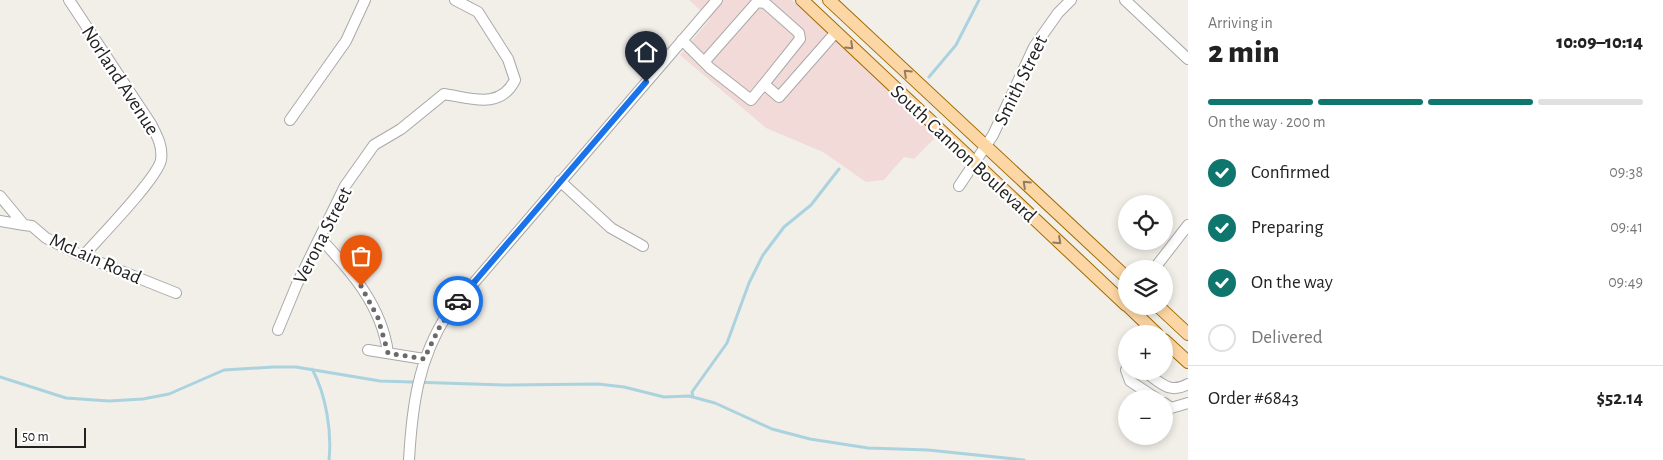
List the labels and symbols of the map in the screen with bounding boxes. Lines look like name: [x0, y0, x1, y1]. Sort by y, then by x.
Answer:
street label: Norland Avenue: [78, 22, 163, 139]
pin: [625, 31, 667, 82]
street label: Smith Street: [991, 32, 1051, 129]
one-way arrow: [844, 40, 853, 49]
one-way arrow: [904, 70, 913, 79]
street label: South Cannon Boulevard: [887, 81, 1040, 226]
one-way arrow: [1023, 181, 1032, 190]
street label: Verona Street: [290, 183, 356, 287]
street label: McLain Road: [47, 230, 145, 288]
pin: [340, 235, 382, 286]
one-way arrow: [1052, 235, 1061, 244]
courier: [433, 276, 483, 326]
scale bar: [15, 425, 86, 448]

